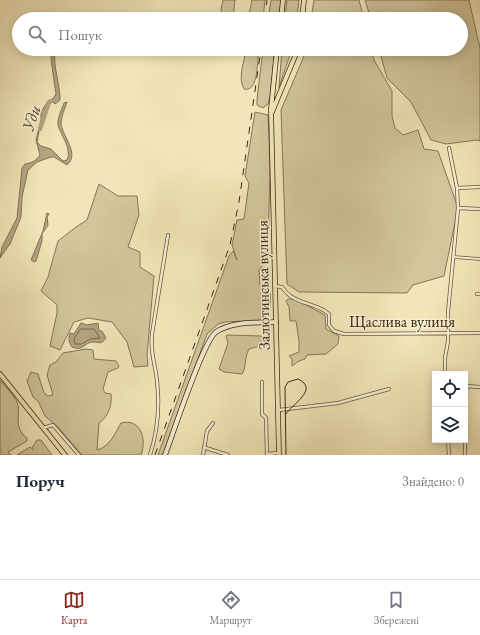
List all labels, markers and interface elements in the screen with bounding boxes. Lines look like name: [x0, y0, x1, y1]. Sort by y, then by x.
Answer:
search box: [12, 12, 468, 56]
icon: search: [26, 23, 48, 45]
text: Пошук: [58, 25, 102, 44]
water label: Уди: [16, 102, 46, 134]
street label: Залютинська вулиця: [251, 220, 275, 350]
street label: Щаслива вулиця: [349, 311, 455, 332]
map controls: [432, 371, 468, 443]
button: locate: [432, 371, 468, 407]
button: layers: [432, 407, 468, 443]
text: Поруч: [16, 470, 65, 492]
text: Знайдено: 0: [402, 473, 464, 490]
tab: Карта: [61, 589, 87, 627]
tab: Маршрут: [209, 589, 252, 627]
tab: Збережені: [374, 589, 419, 627]

